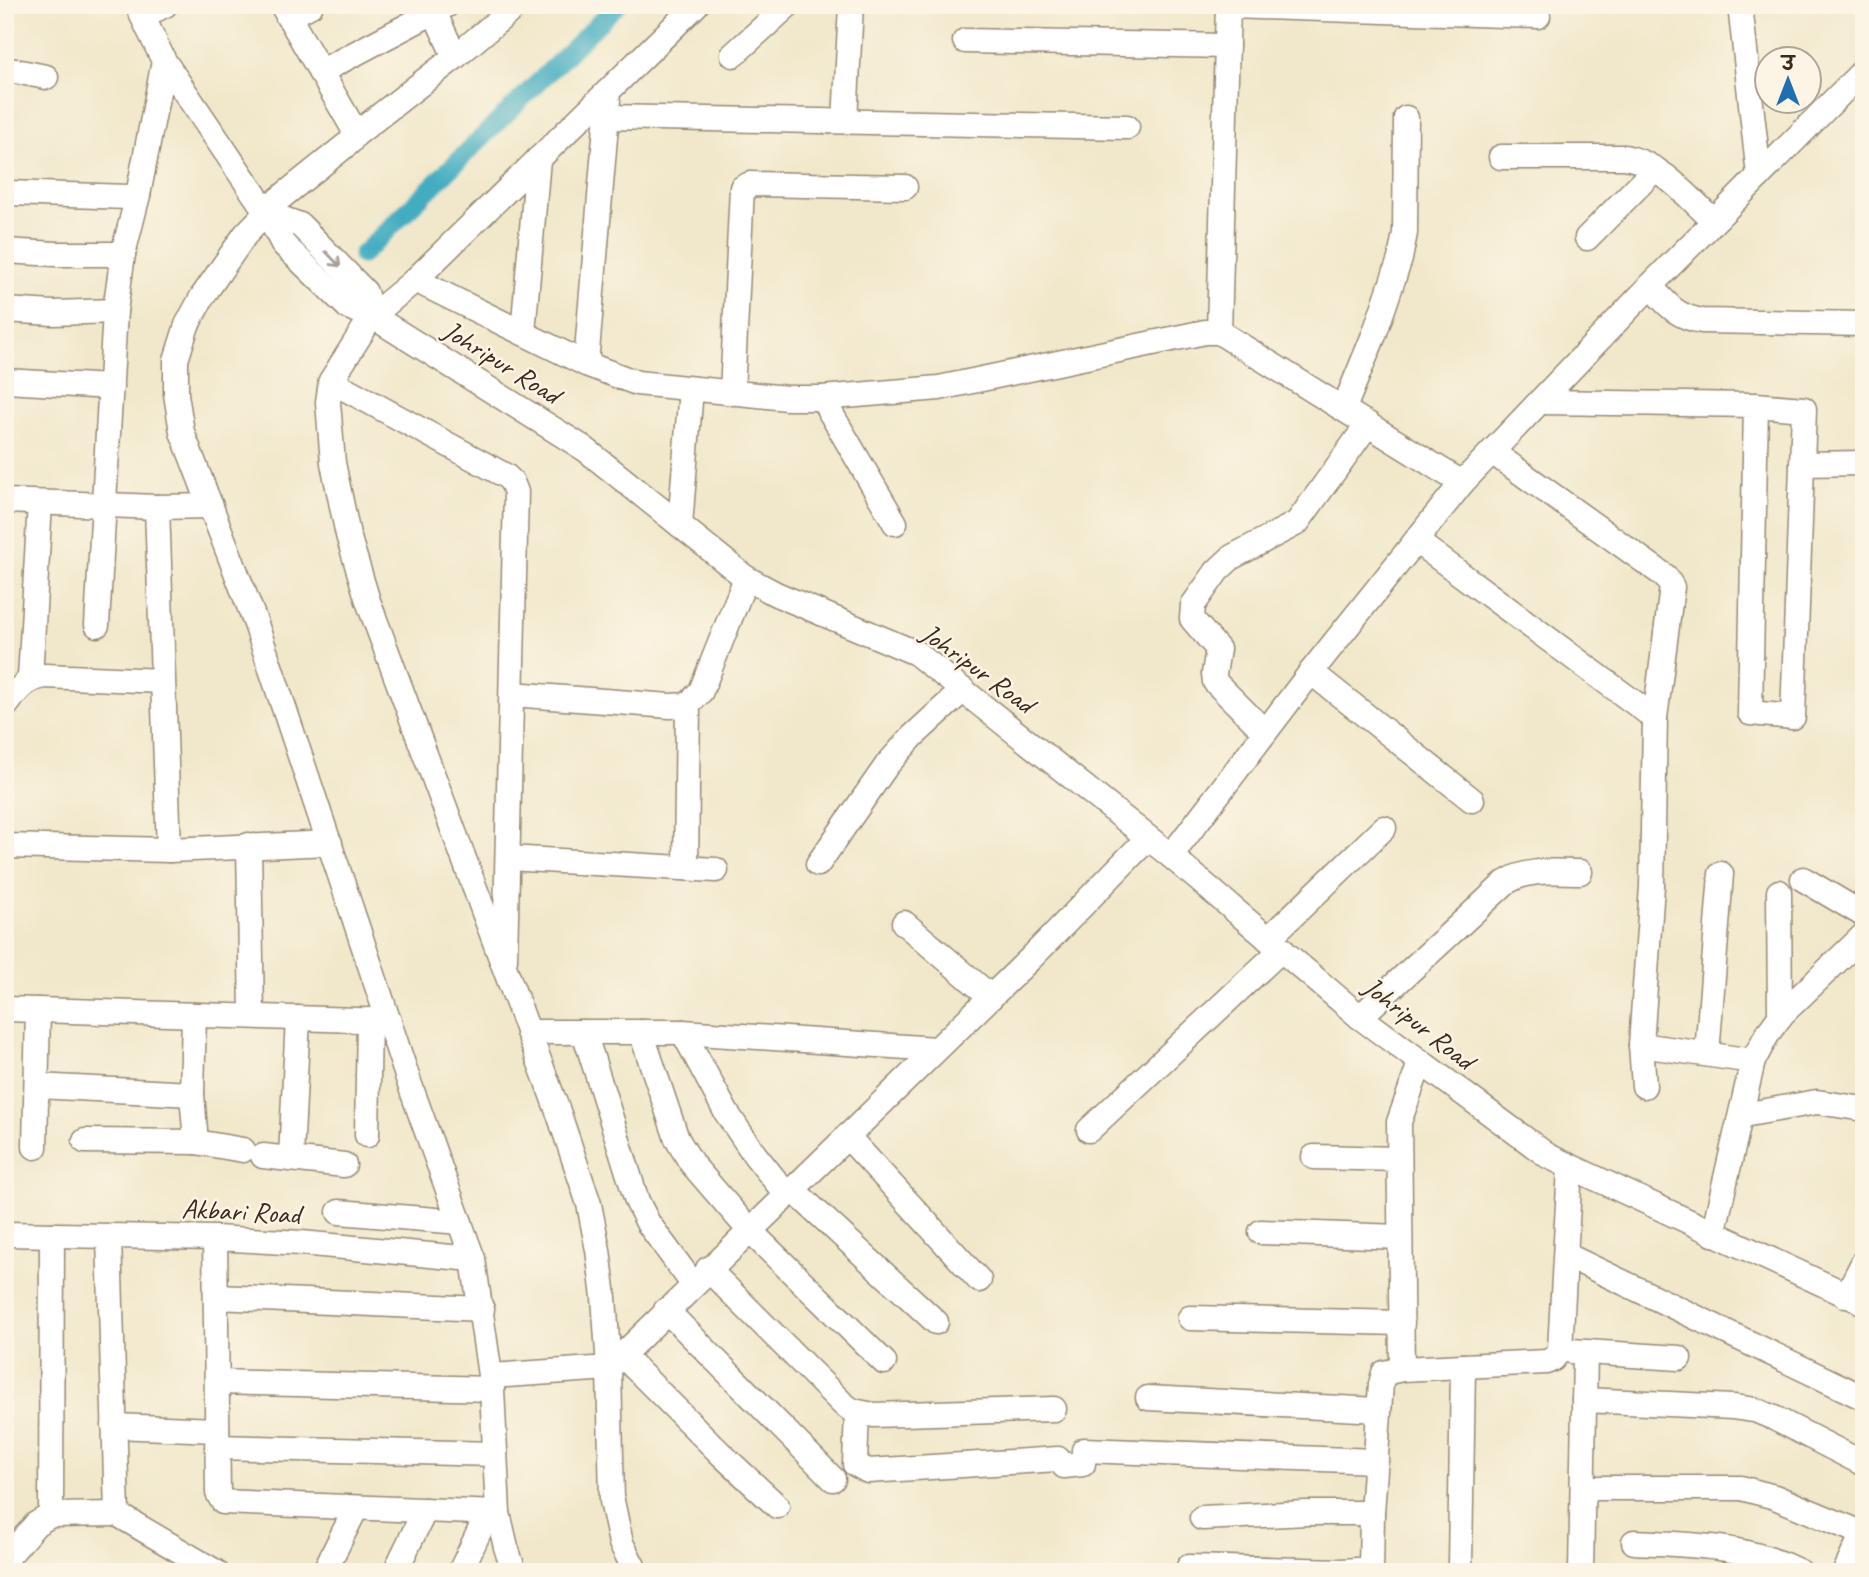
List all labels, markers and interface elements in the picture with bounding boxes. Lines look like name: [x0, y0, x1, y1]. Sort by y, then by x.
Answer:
north arrow: [1754, 46, 1824, 116]
text: उ: [1780, 52, 1797, 76]
one-way arrow: [324, 250, 341, 267]
street label: Johripur Road: [435, 311, 570, 414]
street label: Johripur Road: [913, 614, 1045, 723]
street label: Johripur Road: [1355, 968, 1485, 1080]
street label: Akbari Road: [181, 1190, 305, 1232]

